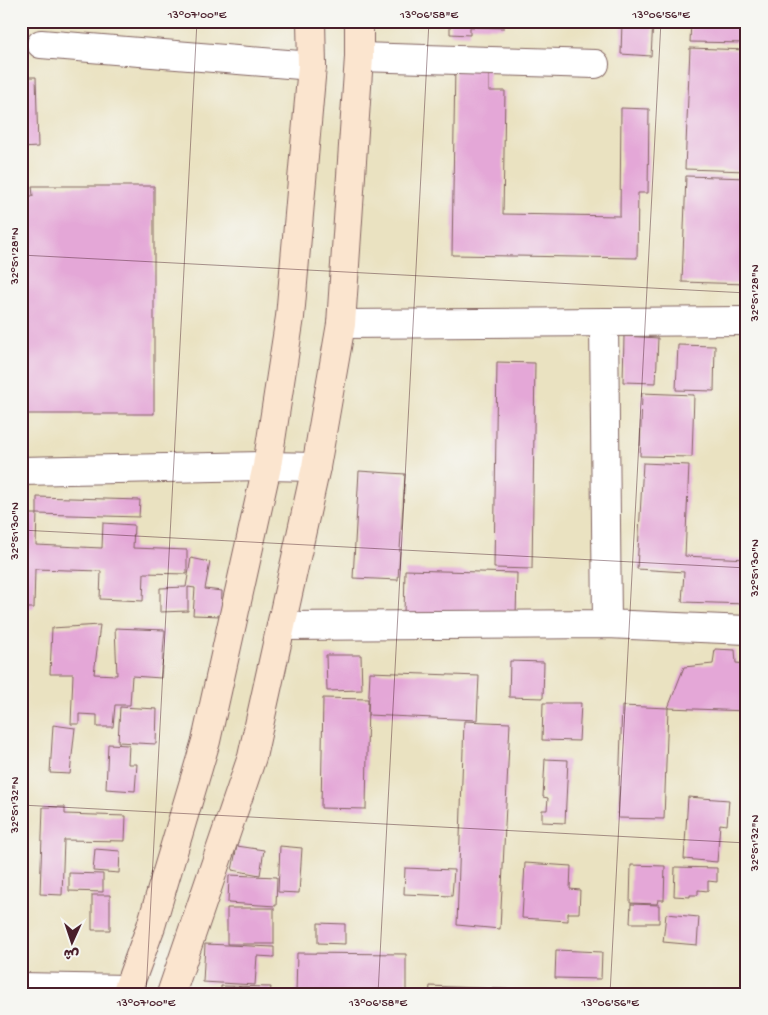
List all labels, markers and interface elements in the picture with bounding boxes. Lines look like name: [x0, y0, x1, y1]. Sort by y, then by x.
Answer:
text: 13°07'00"E: [167, 9, 227, 23]
text: 13°06'58"E: [399, 9, 458, 23]
text: 13°06'56"E: [631, 9, 690, 23]
text: 32°51'28"N: [9, 227, 23, 286]
text: 32°51'28"N: [749, 264, 763, 323]
text: 32°51'30"N: [9, 502, 23, 561]
text: 32°51'30"N: [749, 539, 763, 598]
text: 32°51'32"N: [9, 777, 23, 834]
text: 32°51'32"N: [749, 815, 763, 872]
north arrow: [48, 918, 98, 968]
text: ش: [63, 944, 80, 961]
text: 13°07'00"E: [116, 997, 176, 1011]
text: 13°06'58"E: [348, 997, 407, 1011]
text: 13°06'56"E: [580, 997, 639, 1011]

